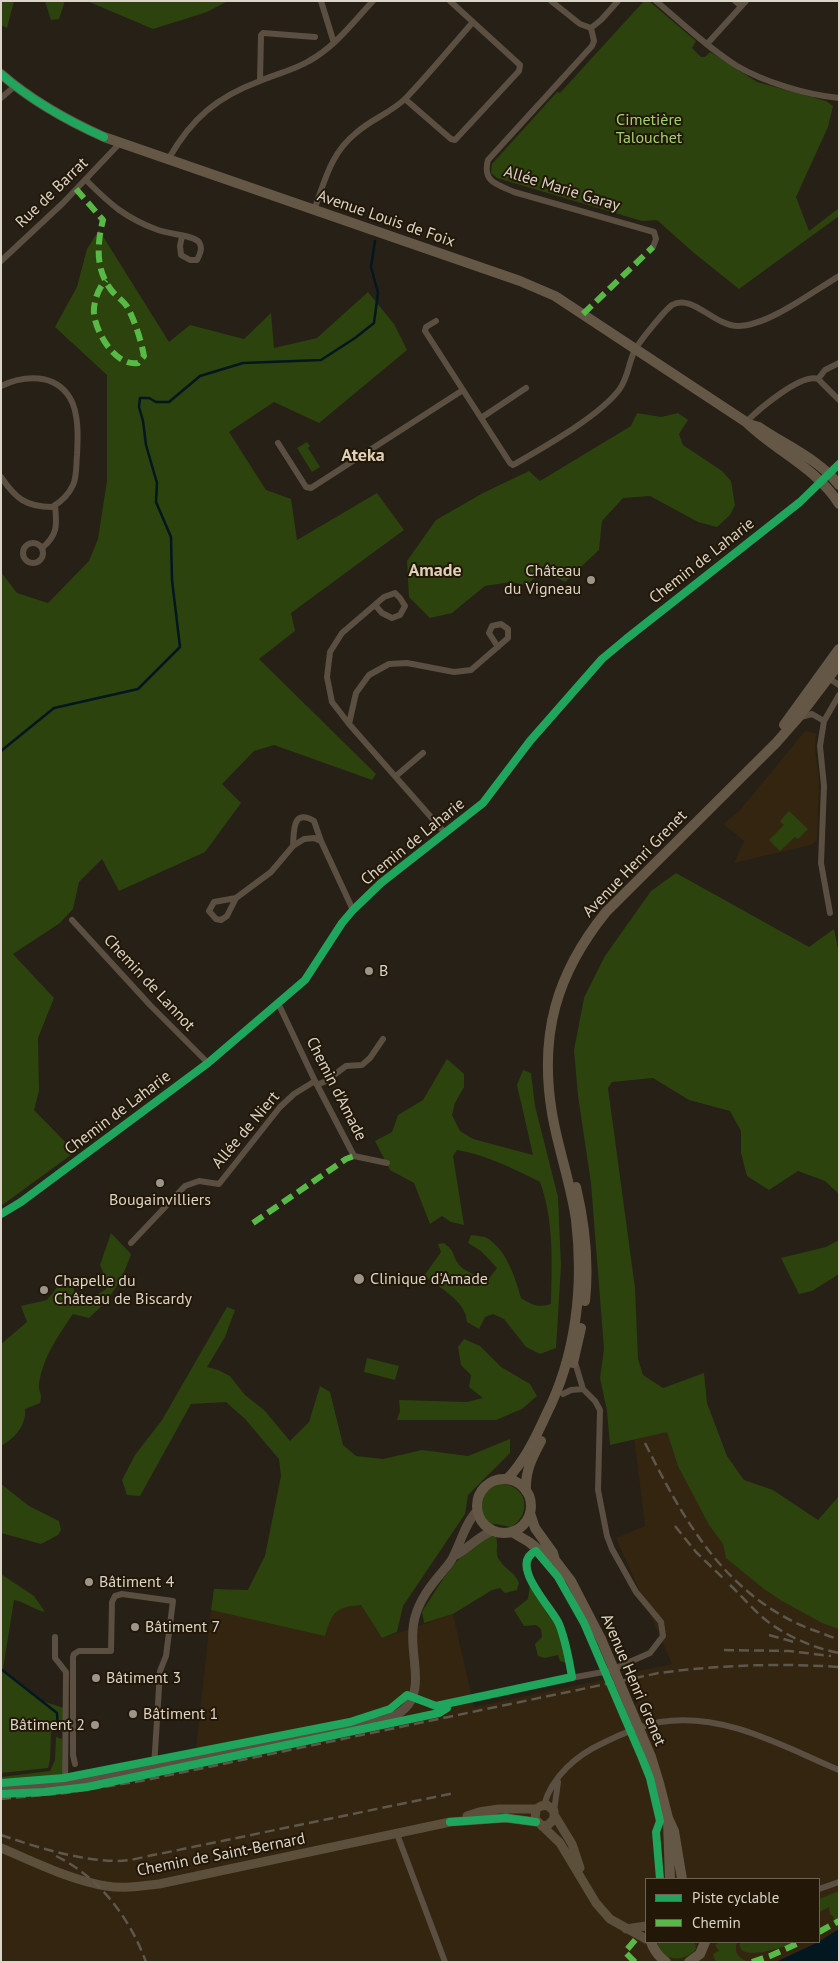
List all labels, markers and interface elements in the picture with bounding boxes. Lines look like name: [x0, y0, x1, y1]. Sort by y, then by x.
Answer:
park label: Cimetière Talouchet: [616, 110, 682, 148]
street label: Rue de Barrat: [12, 154, 92, 232]
street label: Allée Marie Garay: [502, 162, 622, 216]
street label: Avenue Louis de Foix: [315, 186, 457, 252]
district label: Ateka: [341, 445, 385, 467]
street label: Chemin de Laharie: [646, 514, 758, 608]
district label: Amade: [408, 560, 462, 582]
place label: Château du Vigneau: [504, 561, 581, 599]
marker: Château du Vigneau: [585, 574, 597, 586]
street label: Chemin de Laharie: [357, 794, 469, 890]
street label: Avenue Henri Grenet: [579, 806, 691, 922]
street label: Chemin de Lannot: [99, 931, 199, 1035]
place label: B: [379, 961, 388, 981]
marker: B: [363, 965, 375, 977]
street label: Chemin d'Amade: [302, 1034, 370, 1144]
street label: Chemin de Laharie: [61, 1067, 175, 1159]
street label: Allée de Niert: [208, 1088, 284, 1172]
marker: Bougainvilliers: [154, 1177, 166, 1189]
place label: Bougainvilliers: [109, 1190, 211, 1210]
place label: Clinique d'Amade: [370, 1269, 488, 1289]
place label: Chapelle du Château de Biscardy: [54, 1271, 192, 1309]
marker: Clinique d'Amade: [352, 1272, 366, 1286]
marker: Chapelle du Château de Biscardy: [38, 1284, 50, 1296]
place label: Bâtiment 4: [99, 1572, 174, 1592]
marker: Bâtiment 4: [83, 1576, 95, 1588]
street label: Avenue Henri Grenet: [597, 1611, 669, 1749]
place label: Bâtiment 7: [145, 1617, 220, 1637]
marker: Bâtiment 7: [129, 1621, 141, 1633]
place label: Bâtiment 3: [106, 1668, 181, 1688]
marker: Bâtiment 3: [90, 1672, 102, 1684]
place label: Bâtiment 1: [143, 1704, 218, 1724]
marker: Bâtiment 1: [127, 1708, 139, 1720]
place label: Bâtiment 2: [10, 1715, 85, 1735]
marker: Bâtiment 2: [89, 1719, 101, 1731]
street label: Chemin de Saint-Bernard: [135, 1829, 307, 1881]
legend: [645, 1878, 820, 1943]
text: Piste cyclable: [692, 1888, 779, 1907]
text: Chemin: [692, 1913, 741, 1932]

